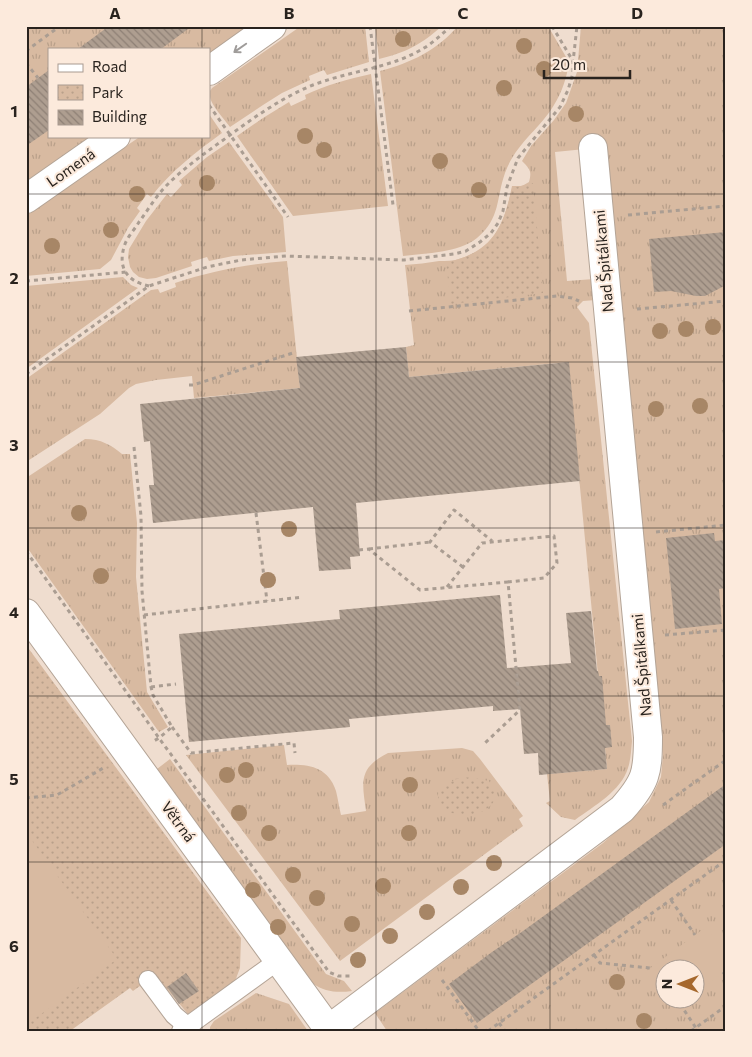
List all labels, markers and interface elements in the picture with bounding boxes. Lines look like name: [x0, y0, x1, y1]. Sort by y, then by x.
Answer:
text: A: [109, 3, 121, 22]
text: B: [284, 3, 295, 22]
text: C: [458, 3, 469, 22]
text: D: [631, 3, 643, 22]
one-way arrow: [233, 43, 247, 53]
legend: [48, 48, 210, 138]
scale bar: [544, 48, 631, 80]
text: 20 m: [552, 55, 586, 73]
text: Road: [92, 57, 127, 75]
text: Park: [92, 83, 123, 101]
text: 1: [10, 101, 18, 120]
text: Building: [92, 107, 147, 125]
street label: Lomená: [43, 144, 98, 190]
street label: Nad Špitálkami: [589, 209, 616, 313]
text: 2: [9, 268, 19, 287]
text: 3: [9, 435, 19, 454]
text: 4: [9, 602, 19, 621]
street label: Nad Špitálkami: [627, 613, 654, 717]
text: 5: [9, 769, 19, 788]
street label: Větrná: [158, 798, 199, 845]
text: 6: [9, 936, 19, 955]
north arrow: [654, 960, 704, 1010]
text: N: [658, 979, 675, 989]

